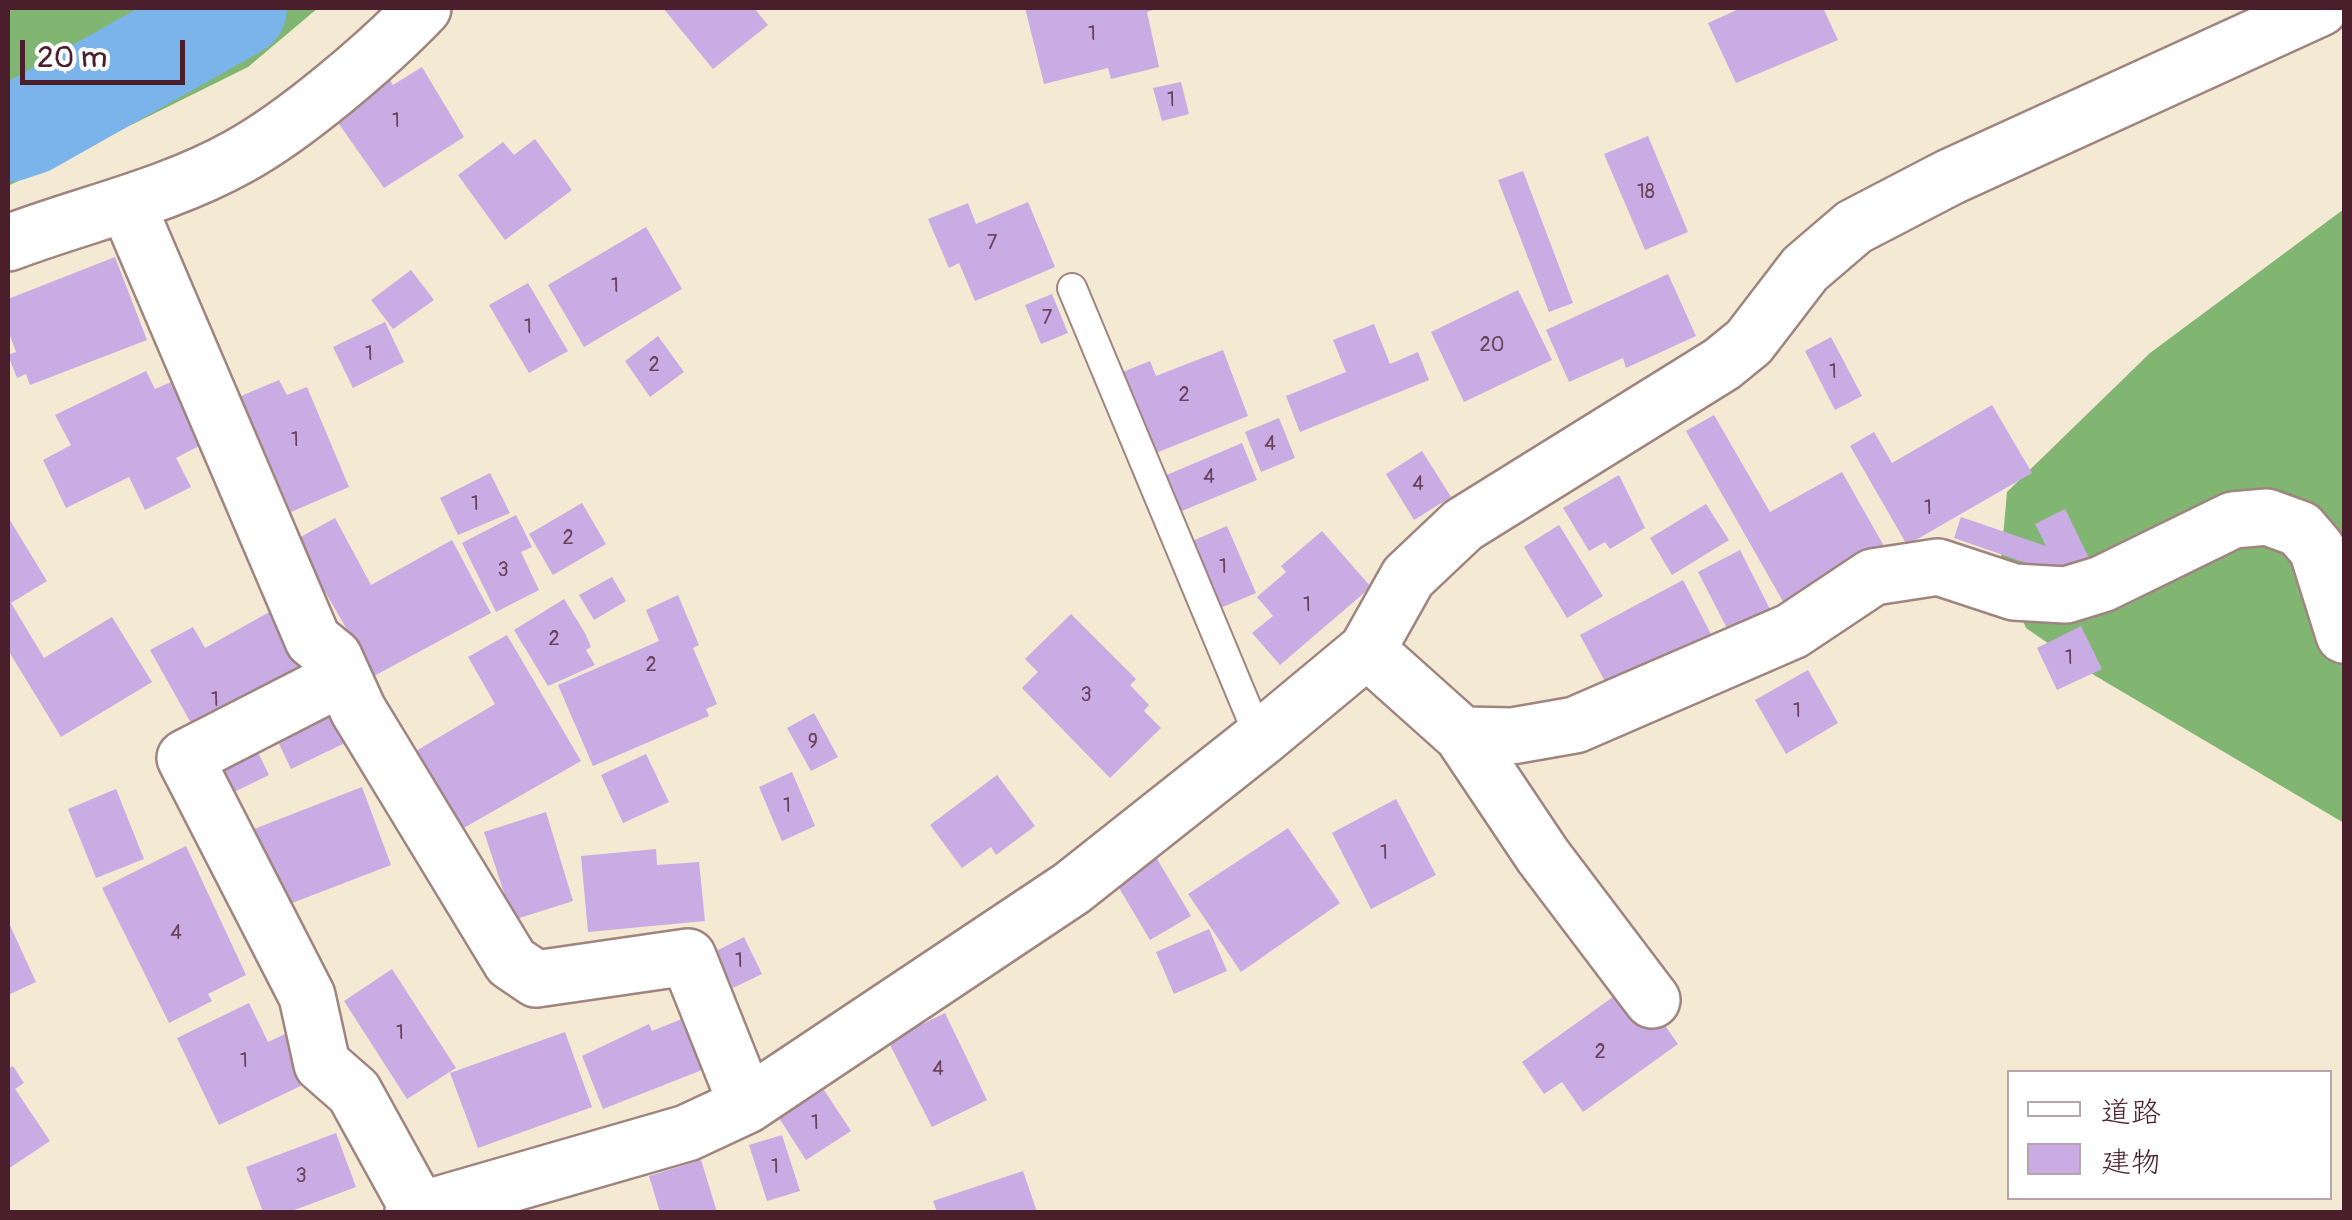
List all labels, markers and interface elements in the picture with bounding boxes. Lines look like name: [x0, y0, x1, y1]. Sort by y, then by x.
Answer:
scale bar: [25, 20, 190, 82]
house number: 1: [1088, 23, 1096, 47]
text: 20 m: [37, 39, 107, 76]
house number: 1: [1167, 89, 1175, 113]
house number: 1: [392, 110, 400, 134]
house number: 18: [1637, 181, 1655, 205]
house number: 7: [987, 232, 997, 256]
house number: 1: [611, 275, 619, 299]
house number: 7: [1042, 307, 1052, 331]
house number: 1: [524, 316, 532, 340]
house number: 20: [1480, 334, 1504, 358]
house number: 1: [365, 343, 373, 367]
house number: 2: [648, 354, 660, 378]
house number: 1: [1829, 361, 1837, 385]
house number: 2: [1178, 384, 1190, 408]
house number: 1: [291, 429, 299, 453]
house number: 4: [1264, 433, 1276, 457]
house number: 4: [1203, 466, 1215, 490]
house number: 4: [1412, 473, 1424, 497]
house number: 1: [471, 493, 479, 517]
house number: 1: [1924, 497, 1932, 521]
house number: 2: [562, 527, 574, 551]
house number: 1: [1219, 556, 1227, 580]
house number: 3: [497, 559, 509, 583]
house number: 1: [1303, 594, 1311, 618]
house number: 2: [548, 628, 560, 652]
house number: 1: [2065, 647, 2073, 671]
house number: 2: [645, 654, 657, 678]
house number: 3: [1080, 684, 1092, 708]
house number: 1: [211, 689, 219, 713]
house number: 1: [1793, 700, 1801, 724]
house number: 9: [808, 731, 818, 755]
house number: 1: [783, 795, 791, 819]
house number: 1: [1380, 842, 1388, 866]
house number: 4: [170, 922, 182, 946]
house number: 1: [735, 950, 743, 974]
house number: 1: [396, 1022, 404, 1046]
house number: 2: [1594, 1041, 1606, 1065]
house number: 1: [240, 1050, 248, 1074]
house number: 4: [932, 1058, 944, 1082]
legend: [2007, 1070, 2332, 1200]
text: 道路: [2101, 1094, 2161, 1131]
house number: 1: [811, 1112, 819, 1136]
text: 建物: [2101, 1144, 2161, 1181]
house number: 1: [771, 1156, 779, 1180]
house number: 3: [295, 1165, 307, 1189]

